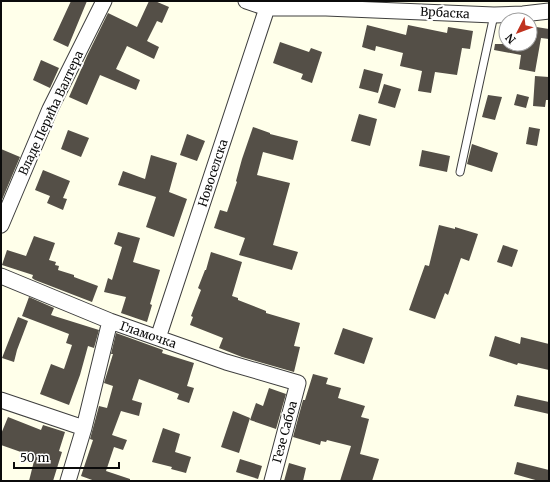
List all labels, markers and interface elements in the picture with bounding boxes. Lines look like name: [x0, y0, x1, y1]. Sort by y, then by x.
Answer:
street label: Врбаска: [420, 4, 471, 21]
north arrow: [498, 12, 538, 52]
text: N: [502, 31, 519, 47]
street label: Владе Перића Валтера: [15, 47, 86, 178]
street label: Новоселска: [195, 137, 231, 209]
street label: Гламочка: [118, 318, 179, 351]
street label: Гезе Сабоа: [269, 399, 300, 465]
scale bar: [14, 444, 119, 470]
text: 50 m: [20, 450, 49, 465]

